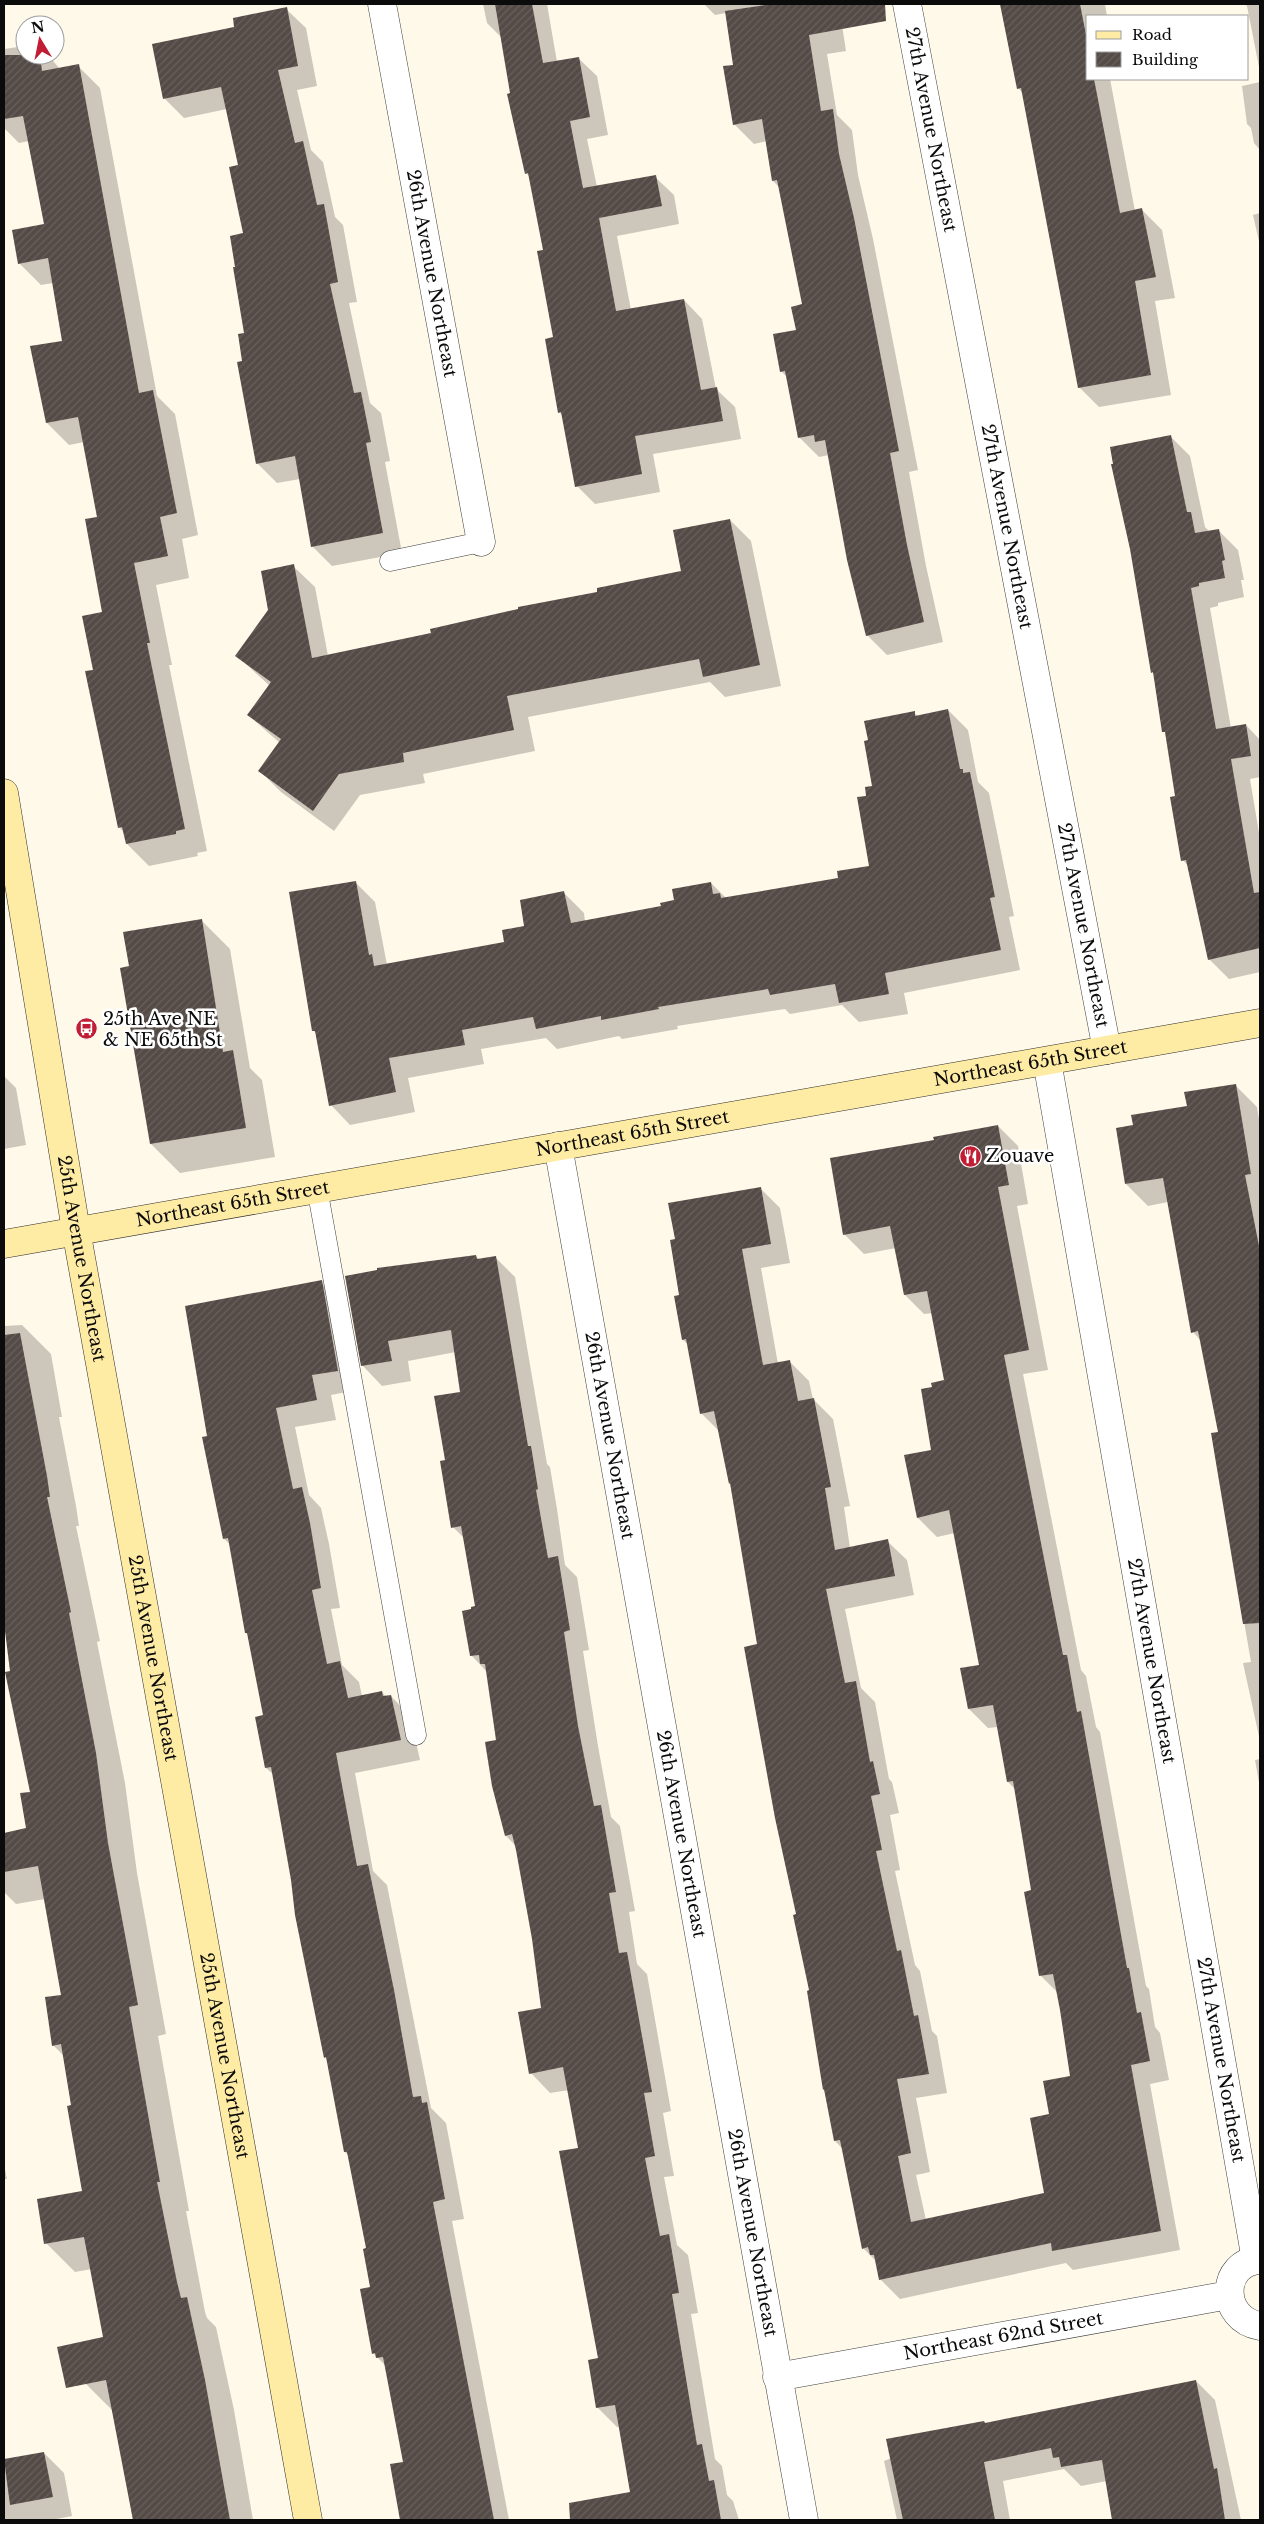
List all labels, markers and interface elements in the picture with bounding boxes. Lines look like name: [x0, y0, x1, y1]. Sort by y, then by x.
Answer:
north arrow: [15, 15, 65, 65]
legend: [1086, 15, 1249, 80]
text: N: [30, 17, 46, 37]
street label: 27th Avenue Northeast: [901, 25, 961, 234]
text: Road: [1132, 25, 1172, 44]
text: Building: [1132, 50, 1199, 69]
street label: 26th Avenue Northeast: [402, 168, 462, 379]
street label: 27th Avenue Northeast: [977, 422, 1037, 631]
street label: 27th Avenue Northeast: [1053, 821, 1114, 1030]
place label: 25th Ave NE & NE 65th St: [103, 1008, 223, 1051]
bus stop icon: 25th Ave NE & NE 65th St: [75, 1017, 99, 1041]
street label: Northeast 65th Street: [932, 1036, 1129, 1091]
street label: Northeast 65th Street: [534, 1106, 731, 1161]
restaurant icon: Zouave: [958, 1144, 982, 1168]
place label: Zouave: [986, 1145, 1054, 1167]
street label: 25th Avenue Northeast: [53, 1154, 111, 1364]
street label: Northeast 65th Street: [134, 1176, 331, 1232]
street label: 26th Avenue Northeast: [580, 1330, 639, 1541]
street label: 25th Avenue Northeast: [124, 1553, 182, 1763]
street label: 27th Avenue Northeast: [1123, 1557, 1180, 1766]
street label: 26th Avenue Northeast: [652, 1728, 711, 1940]
street label: 25th Avenue Northeast: [195, 1951, 254, 2161]
street label: 27th Avenue Northeast: [1192, 1956, 1250, 2165]
street label: 26th Avenue Northeast: [723, 2127, 782, 2339]
street label: Northeast 62nd Street: [902, 2307, 1105, 2365]

